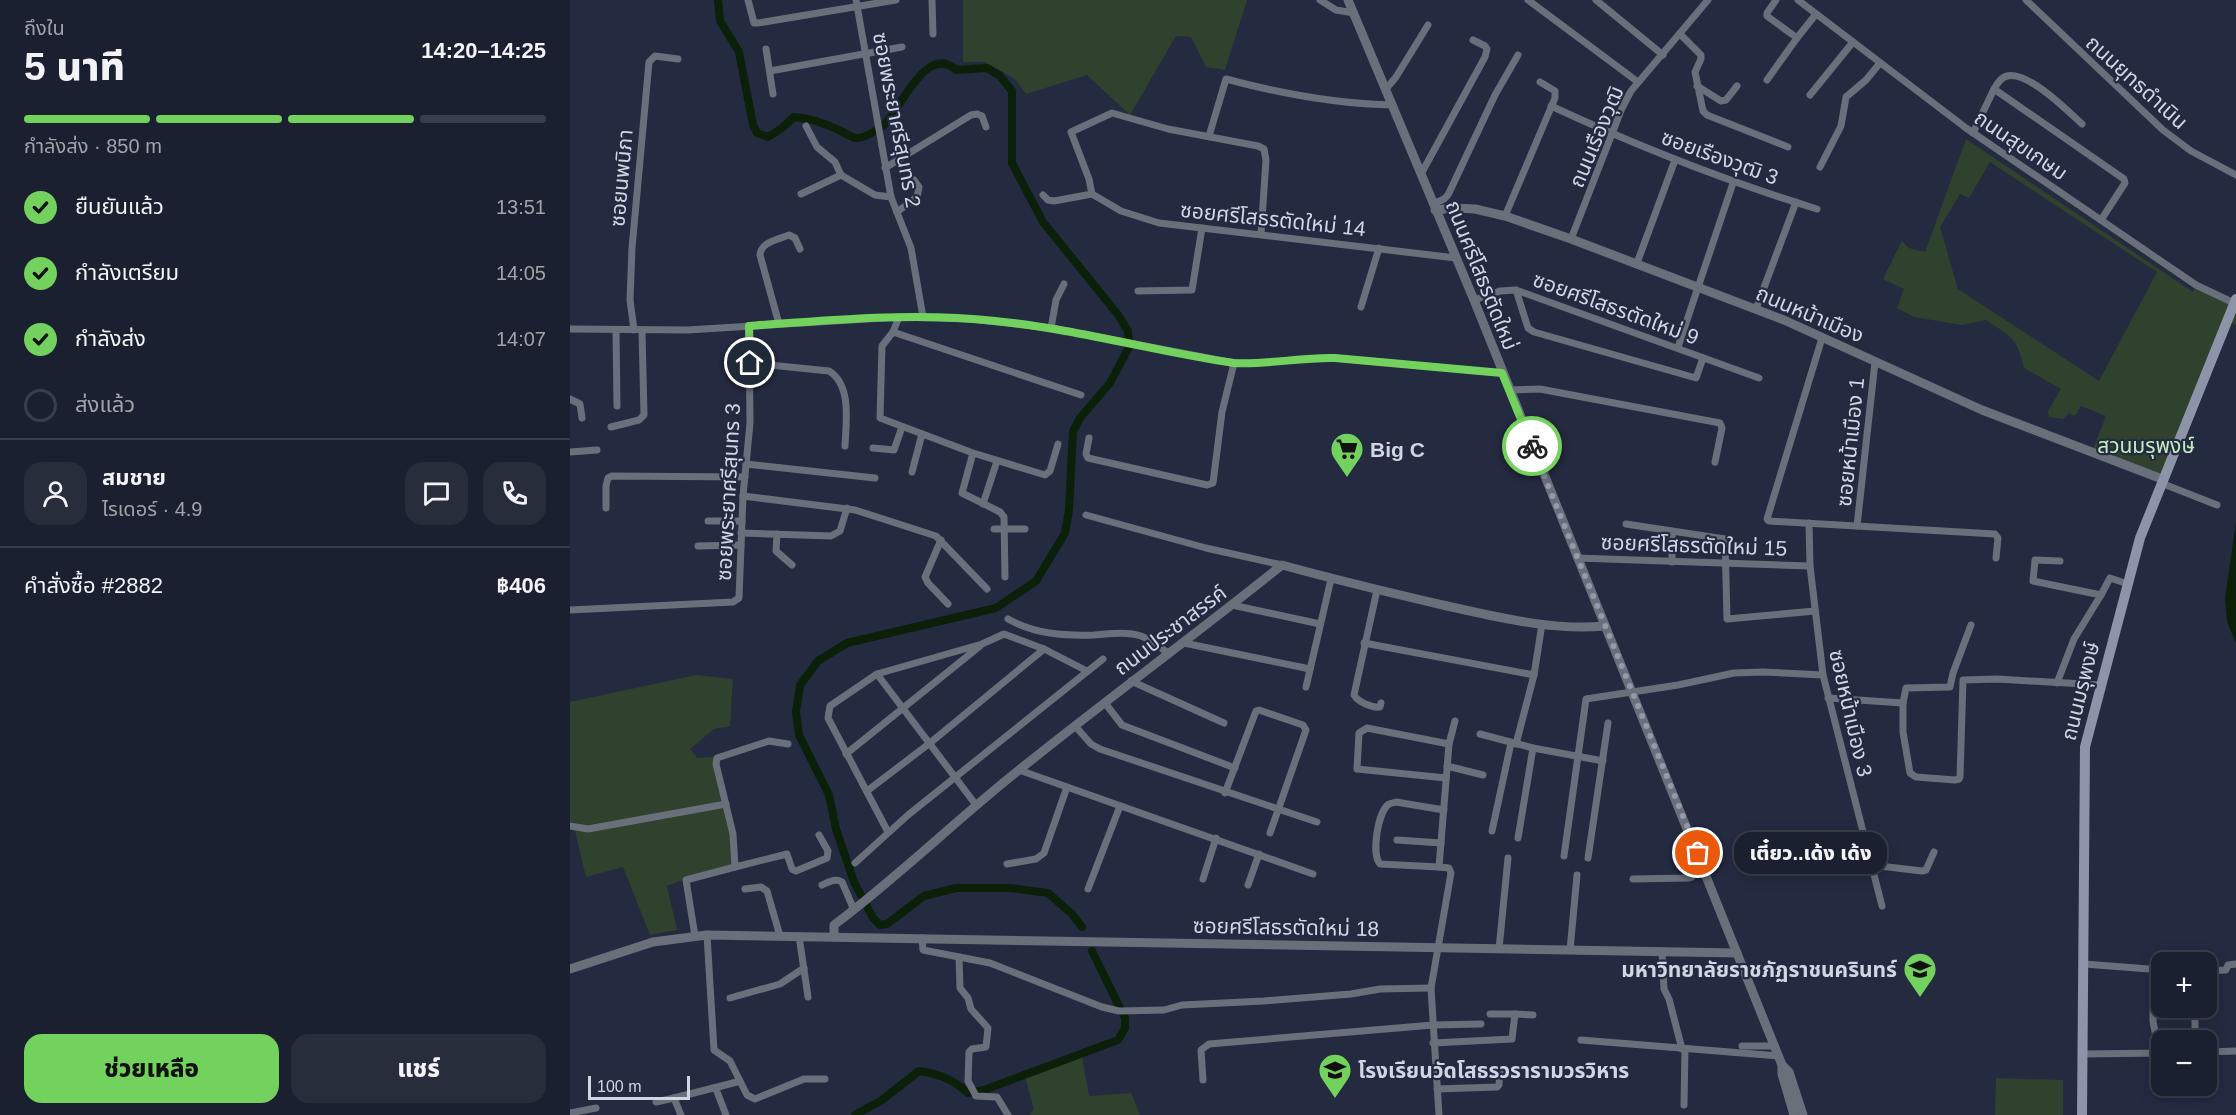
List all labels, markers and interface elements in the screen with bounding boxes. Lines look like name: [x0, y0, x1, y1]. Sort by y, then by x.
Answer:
text: ถึงใน: [24, 17, 65, 39]
street label: ซอยพระยาศรีสุนทร 2: [867, 30, 925, 210]
street label: ถนนยุทธดำเนิน: [2080, 31, 2192, 135]
text: 14:20–14:25: [421, 38, 546, 63]
text: 5 นาที: [24, 45, 125, 88]
street label: ถนนเรืองวุฒิ: [1564, 83, 1629, 192]
street label: ถนนสุขเกษม: [1969, 106, 2072, 186]
street label: ซอยเรืองวุฒิ 3: [1658, 125, 1782, 191]
street label: ซอยนพนิภา: [605, 128, 637, 228]
text: กำลังส่ง · 850 m: [24, 135, 162, 157]
icon: check: [24, 191, 57, 224]
text: ยืนยันแล้ว: [75, 194, 164, 219]
text: 13:51: [496, 196, 546, 218]
street label: ถนนศรีโสธรตัดใหม่: [1441, 197, 1523, 353]
street label: ซอยศรีโสธรตัดใหม่ 14: [1179, 198, 1367, 240]
icon: check: [24, 257, 57, 290]
text: กำลังเตรียม: [75, 260, 179, 285]
text: 14:05: [496, 262, 546, 284]
street label: ซอยศรีโสธรตัดใหม่ 9: [1530, 267, 1702, 349]
street label: ถนนหน้าเมือง: [1753, 281, 1867, 347]
icon: check: [24, 323, 57, 356]
text: กำลังส่ง: [75, 326, 146, 351]
text: 14:07: [496, 328, 546, 350]
pin: [724, 337, 775, 388]
icon: home: [733, 346, 766, 379]
street label: ซอยหน้าเมือง 1: [1832, 376, 1868, 508]
text: ส่งแล้ว: [75, 392, 135, 417]
street label: ซอยพระยาศรีสุนทร 3: [712, 403, 746, 582]
courier: [1502, 416, 1562, 476]
icon: bike: [1516, 430, 1549, 463]
supermarket icon: Big C: [1329, 431, 1365, 478]
park label: สวนมรุพงษ์: [2097, 434, 2195, 459]
place label: Big C: [1370, 438, 1425, 461]
button: person: [24, 462, 87, 525]
button: chat: [405, 462, 468, 525]
button: phone: [483, 462, 546, 525]
text: สมชาย: [102, 465, 166, 490]
text: ไรเดอร์ · 4.9: [102, 498, 202, 520]
street label: ซอยศรีโสธรตัดใหม่ 15: [1600, 530, 1788, 560]
text: คำสั่งซื้อ #2882: [24, 573, 163, 598]
text: ฿406: [497, 573, 546, 598]
street label: ถนนประชาสรรค์: [1110, 581, 1230, 679]
street label: ถนนมรุพงษ์: [2057, 639, 2105, 743]
street label: ซอยหน้าเมือง 3: [1825, 647, 1877, 779]
pin: [1672, 827, 1723, 878]
callout: เตี๋ยว..เด้ง เด้ง: [1734, 832, 1887, 874]
icon: bag: [1681, 836, 1714, 869]
text: เตี๋ยว..เด้ง เด้ง: [1749, 842, 1872, 864]
street label: ซอยศรีโสธรตัดใหม่ 18: [1193, 914, 1379, 940]
school or university icon: มหาวิทยาลัยราชภัฏราชนครินทร์: [1902, 951, 1938, 998]
map controls: [2151, 952, 2217, 1096]
button: +: [2151, 952, 2217, 1018]
place label: มหาวิทยาลัยราชภัฏราชนครินทร์: [1621, 958, 1897, 982]
button: −: [2151, 1030, 2217, 1096]
button: ช่วยเหลือ: [24, 1034, 279, 1103]
button: แชร์: [291, 1034, 546, 1103]
school or university icon: โรงเรียนวัดโสธรวรารามวรวิหาร: [1317, 1052, 1353, 1099]
place label: โรงเรียนวัดโสธรวรารามวรวิหาร: [1358, 1059, 1629, 1082]
scale bar: [588, 1073, 690, 1100]
text: 100 m: [597, 1078, 641, 1095]

